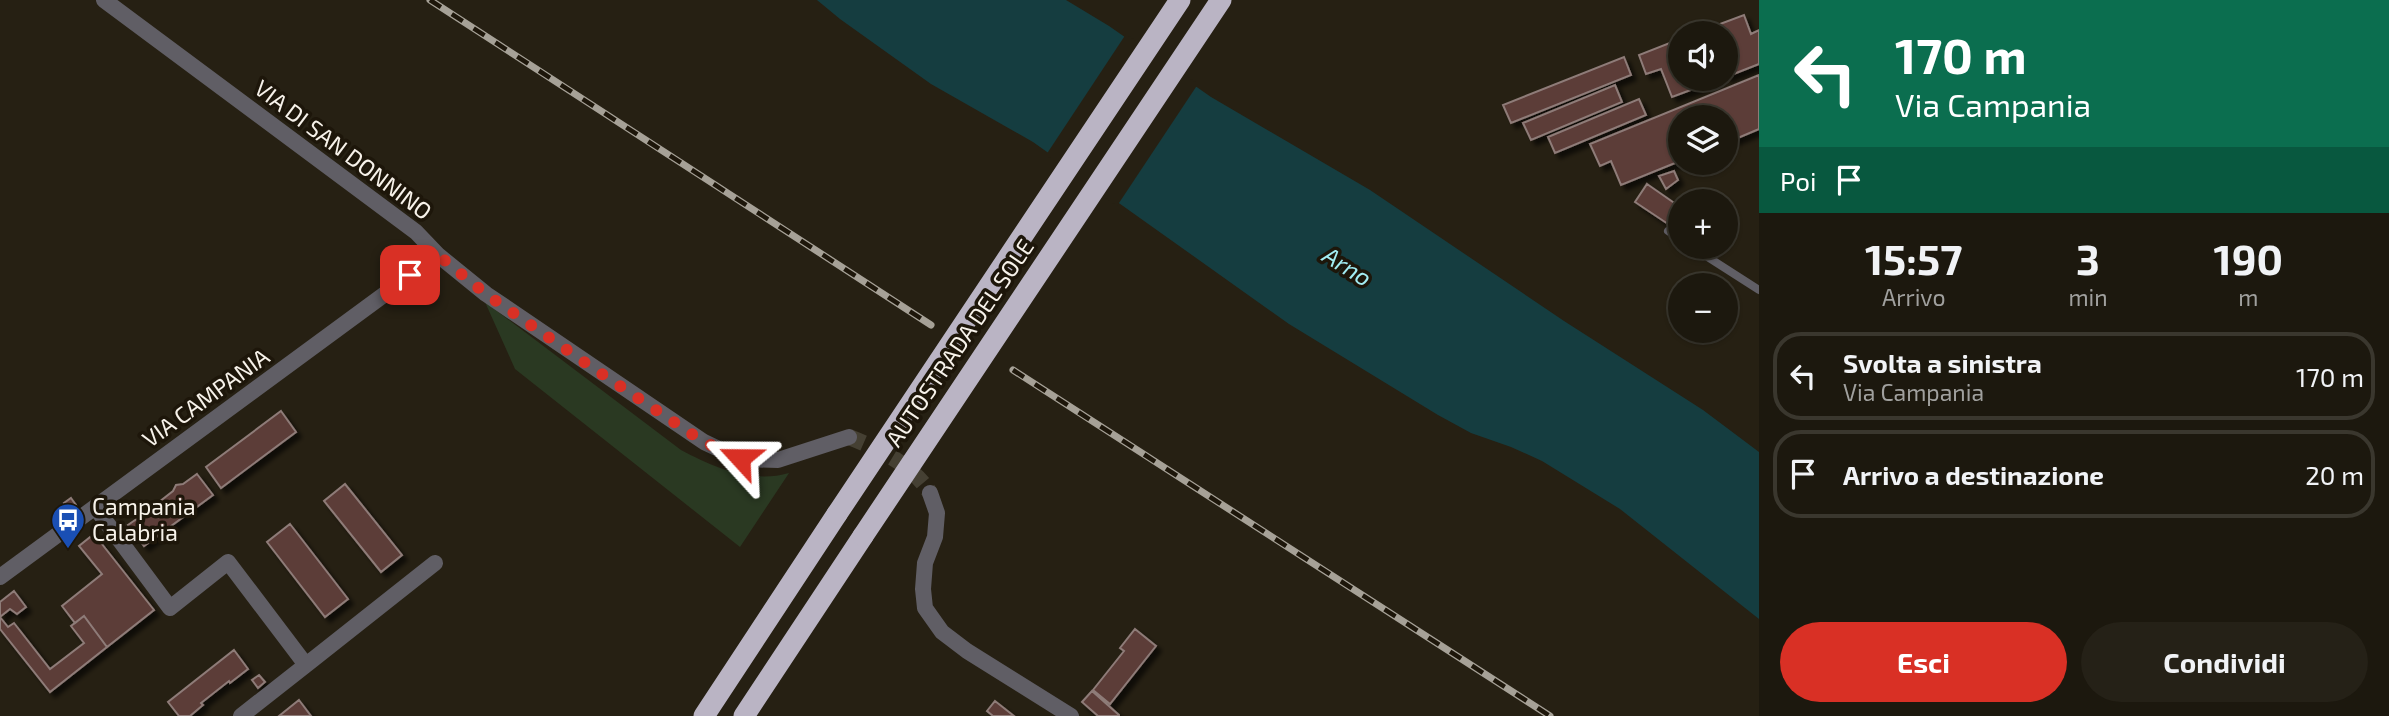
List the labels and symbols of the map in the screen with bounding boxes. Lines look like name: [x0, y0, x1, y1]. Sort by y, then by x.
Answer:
street label: VIA DI SAN DONNINO: [249, 73, 438, 225]
street label: AUTOSTRADA DEL SOLE: [879, 233, 1039, 452]
water label: Arno: [1317, 239, 1377, 292]
pin: [380, 245, 440, 305]
street label: VIA CAMPANIA: [136, 341, 275, 453]
position arrow: [703, 421, 777, 495]
place label: Campania Calabria: [92, 492, 196, 546]
bus stop icon: Campania Calabria: [49, 501, 87, 550]

